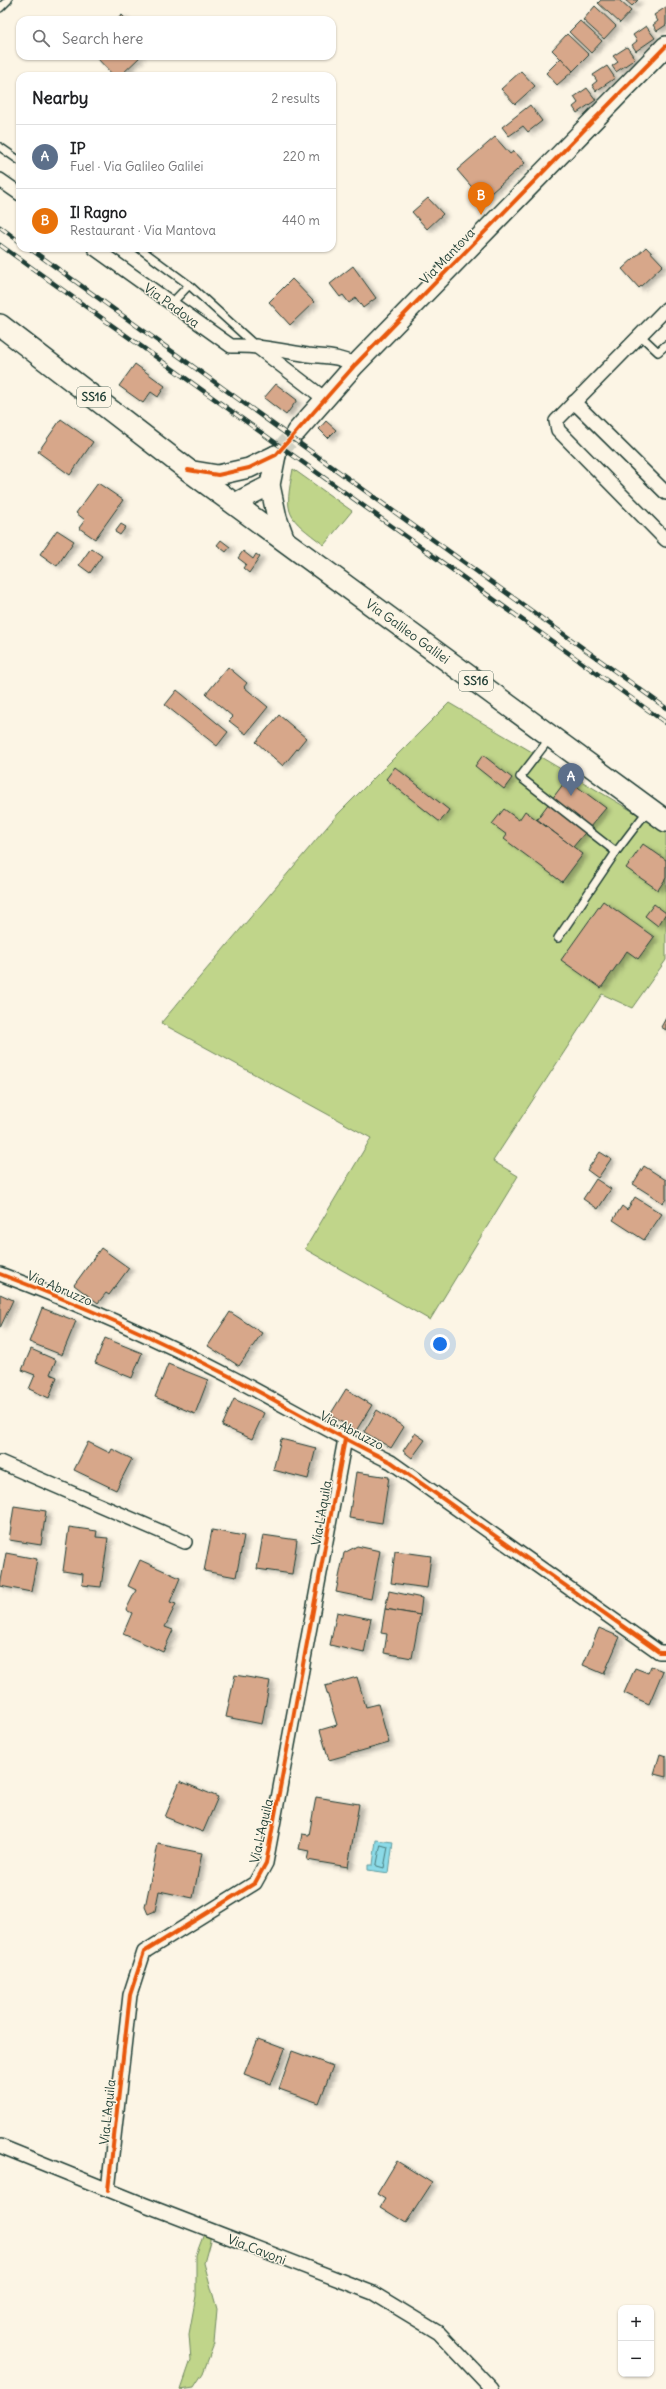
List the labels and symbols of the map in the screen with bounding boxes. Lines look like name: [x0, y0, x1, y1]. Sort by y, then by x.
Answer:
pin: B: [468, 182, 494, 215]
street label: Via Mantova: [416, 224, 479, 288]
street label: Via Padova: [140, 279, 203, 331]
road number: SS16: [77, 387, 111, 407]
street label: Via Galileo Galilei: [362, 595, 453, 668]
road number: SS16: [459, 671, 493, 691]
pin: A: [558, 763, 584, 796]
street label: Via Abruzzo: [24, 1267, 95, 1310]
your location: [430, 1334, 450, 1354]
street label: Via Abruzzo: [317, 1407, 387, 1454]
street label: Via L'Aquila: [307, 1479, 336, 1547]
street label: Via L'Aquila: [246, 1797, 277, 1865]
street label: Via L'Aquila: [96, 2078, 119, 2146]
street label: Via Cavoni: [225, 2231, 289, 2268]

